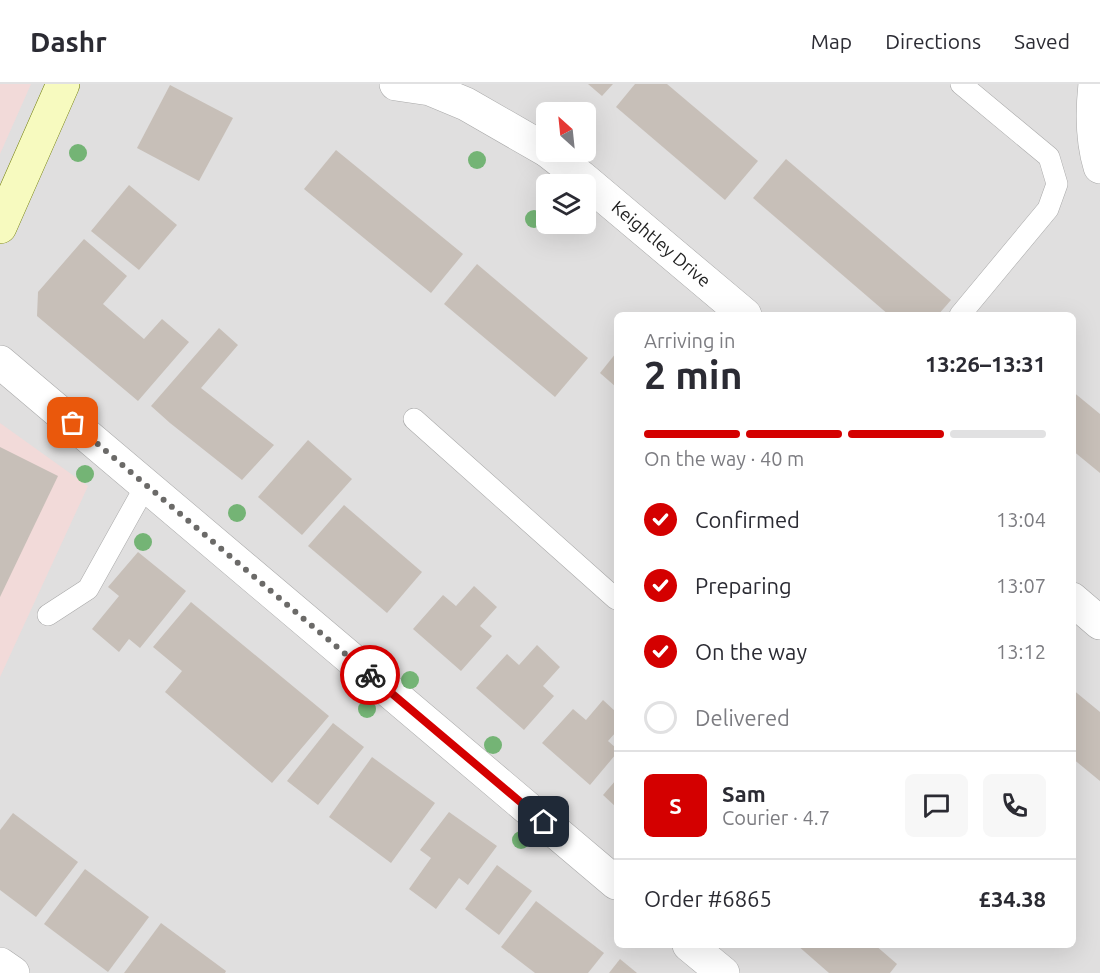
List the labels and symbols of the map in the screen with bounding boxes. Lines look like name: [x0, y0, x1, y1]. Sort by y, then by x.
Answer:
north arrow: [536, 102, 596, 162]
street label: Keightley Drive: [608, 196, 715, 290]
pin: [47, 397, 98, 448]
courier: [340, 645, 400, 705]
pin: [518, 796, 569, 847]

